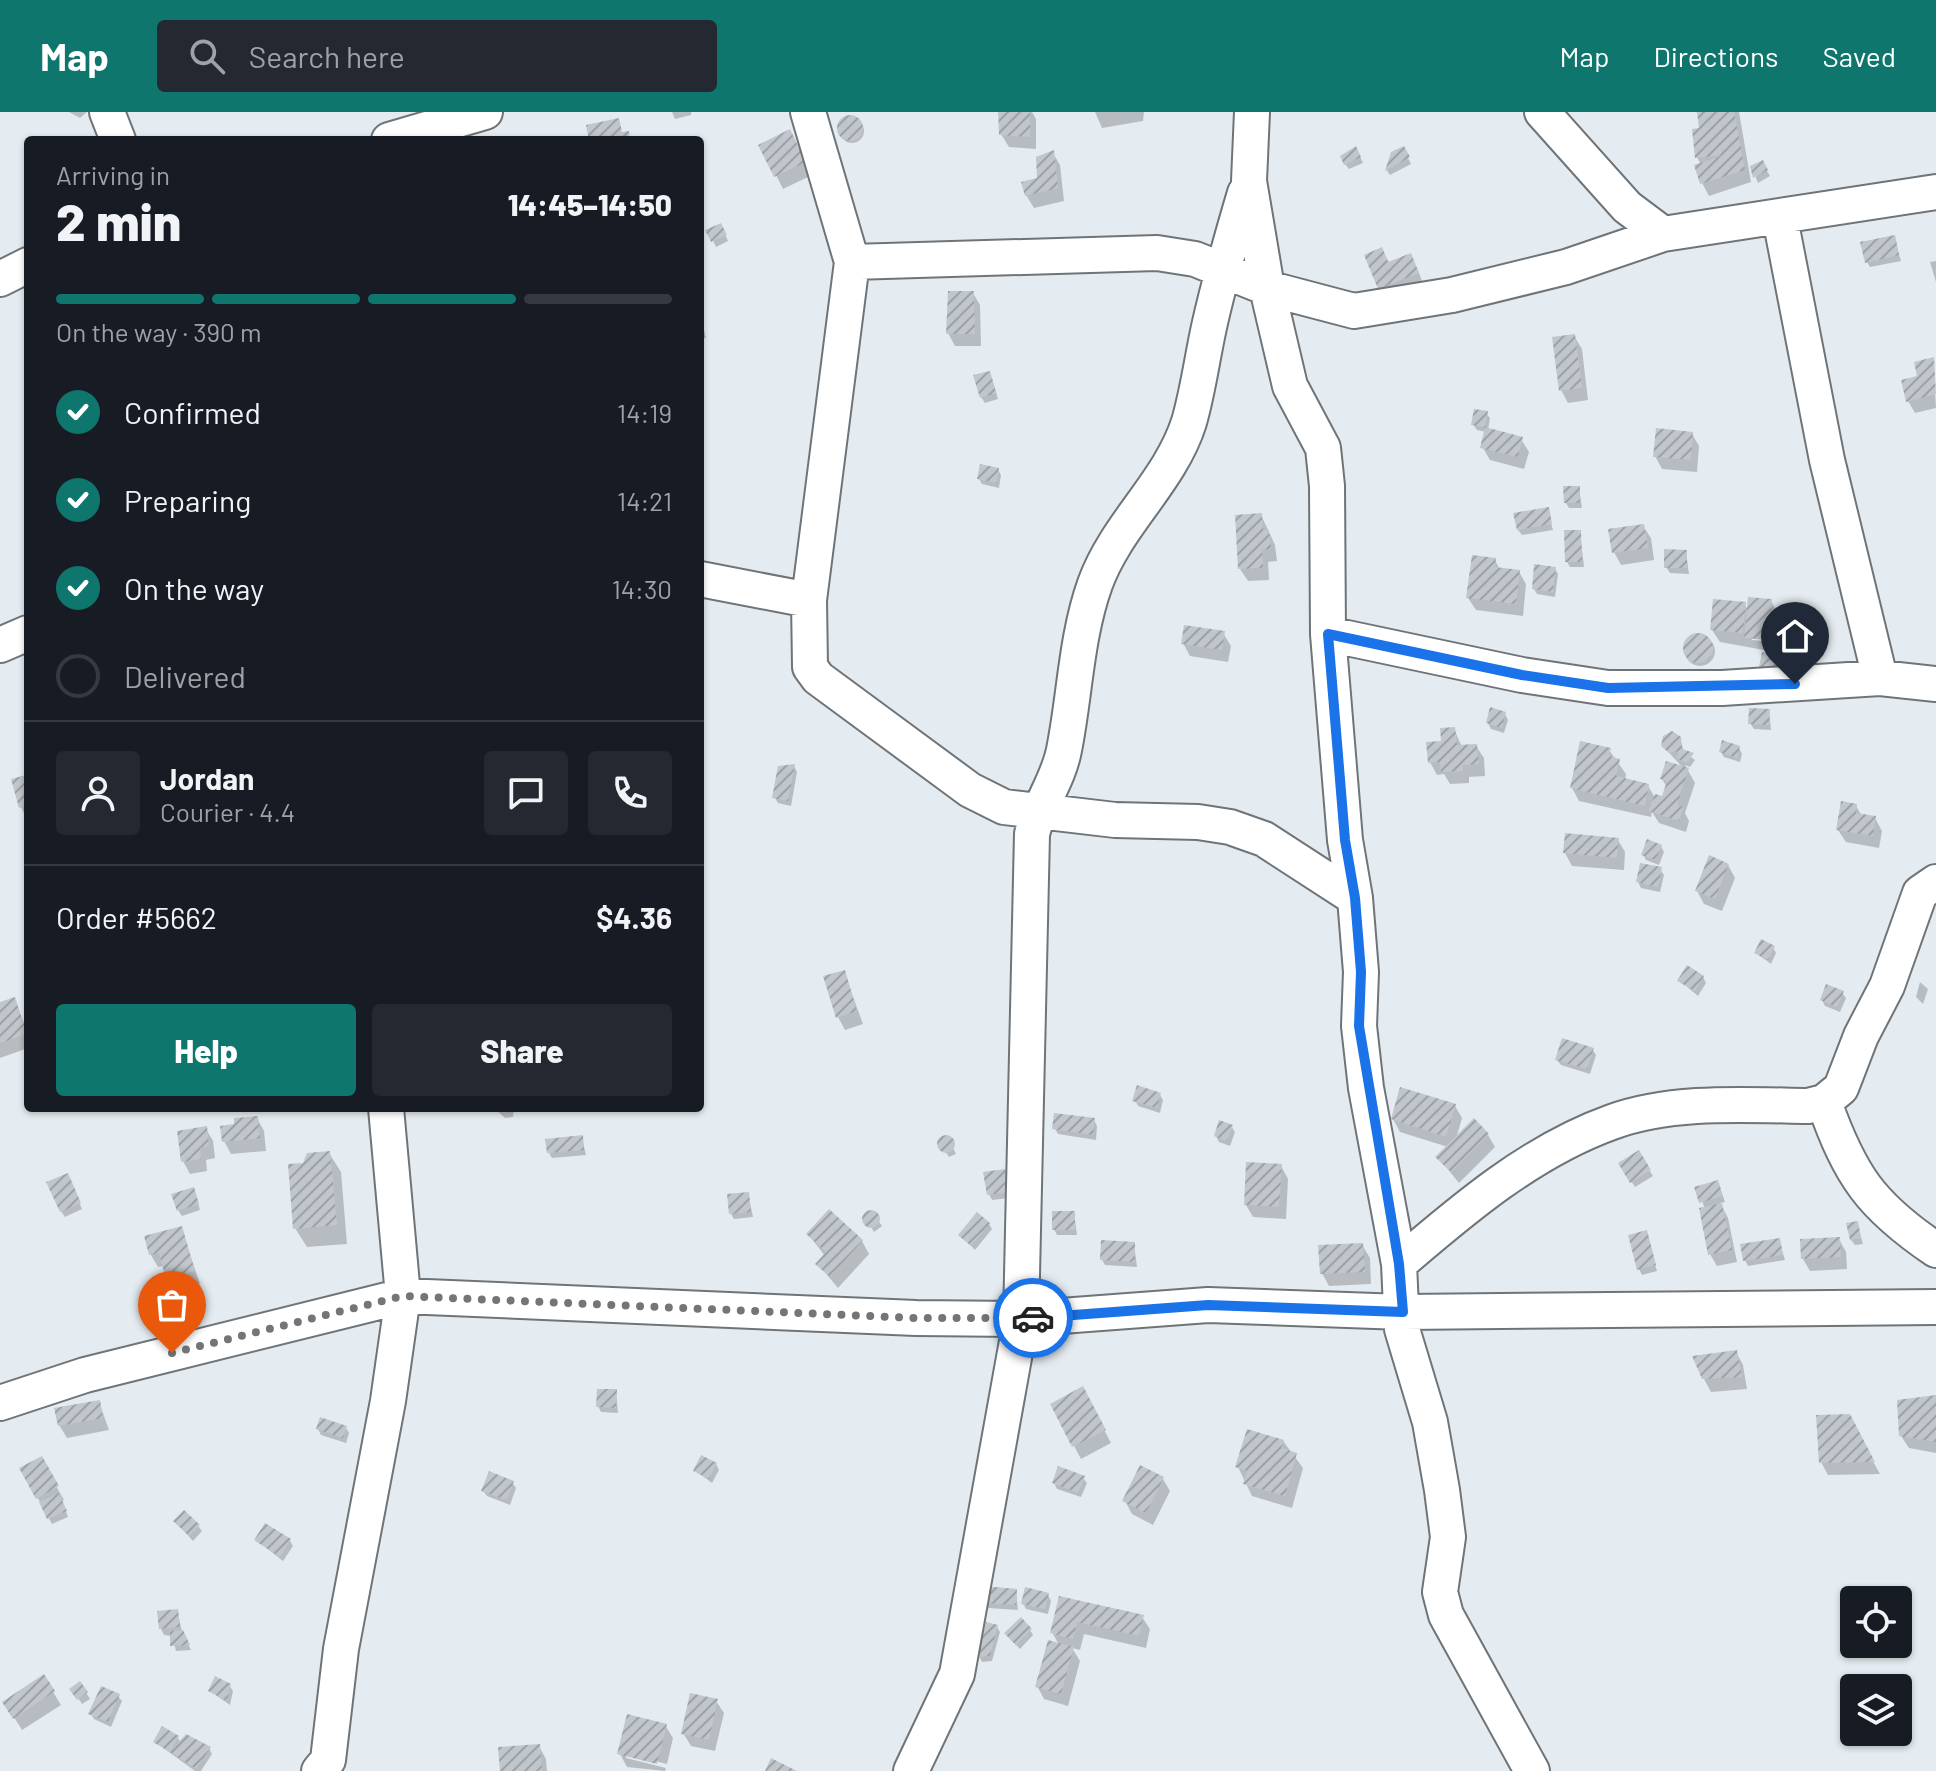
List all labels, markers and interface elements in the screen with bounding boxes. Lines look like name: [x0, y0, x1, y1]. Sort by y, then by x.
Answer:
search box: [157, 20, 717, 92]
text: Map: [40, 33, 109, 79]
icon: search: [185, 34, 229, 78]
text: Search here: [249, 38, 405, 74]
text: Map: [1560, 39, 1609, 73]
text: Directions: [1653, 39, 1779, 73]
text: Saved: [1823, 39, 1896, 73]
text: Arriving in: [56, 159, 170, 190]
text: 14:45–14:50: [508, 186, 672, 222]
text: 2 min: [56, 189, 181, 251]
text: On the way · 390 m: [56, 316, 262, 347]
icon: check: [56, 390, 100, 434]
text: Confirmed: [124, 394, 261, 430]
text: 14:19: [617, 397, 672, 428]
icon: check: [56, 478, 100, 522]
text: Preparing: [124, 482, 251, 518]
text: 14:21: [617, 485, 672, 516]
icon: check: [56, 566, 100, 610]
text: On the way: [124, 570, 264, 606]
text: 14:30: [612, 573, 672, 604]
pin: [1761, 602, 1829, 684]
icon: home: [1773, 614, 1817, 658]
text: Delivered: [124, 658, 246, 694]
button: person: [56, 751, 140, 835]
button: chat: [484, 751, 568, 835]
button: phone: [588, 751, 672, 835]
text: Jordan: [160, 760, 255, 796]
text: Courier · 4.4: [160, 796, 295, 827]
text: Order #5662: [56, 899, 217, 935]
text: $4.36: [596, 899, 672, 935]
button: Help: [56, 1004, 356, 1096]
button: Share: [372, 1004, 672, 1096]
pin: [138, 1271, 206, 1353]
courier: [993, 1278, 1073, 1358]
icon: bag: [150, 1283, 194, 1327]
icon: car: [1011, 1296, 1055, 1340]
map controls: [1840, 1586, 1912, 1746]
button: locate: [1840, 1586, 1912, 1658]
button: layers: [1840, 1674, 1912, 1746]

